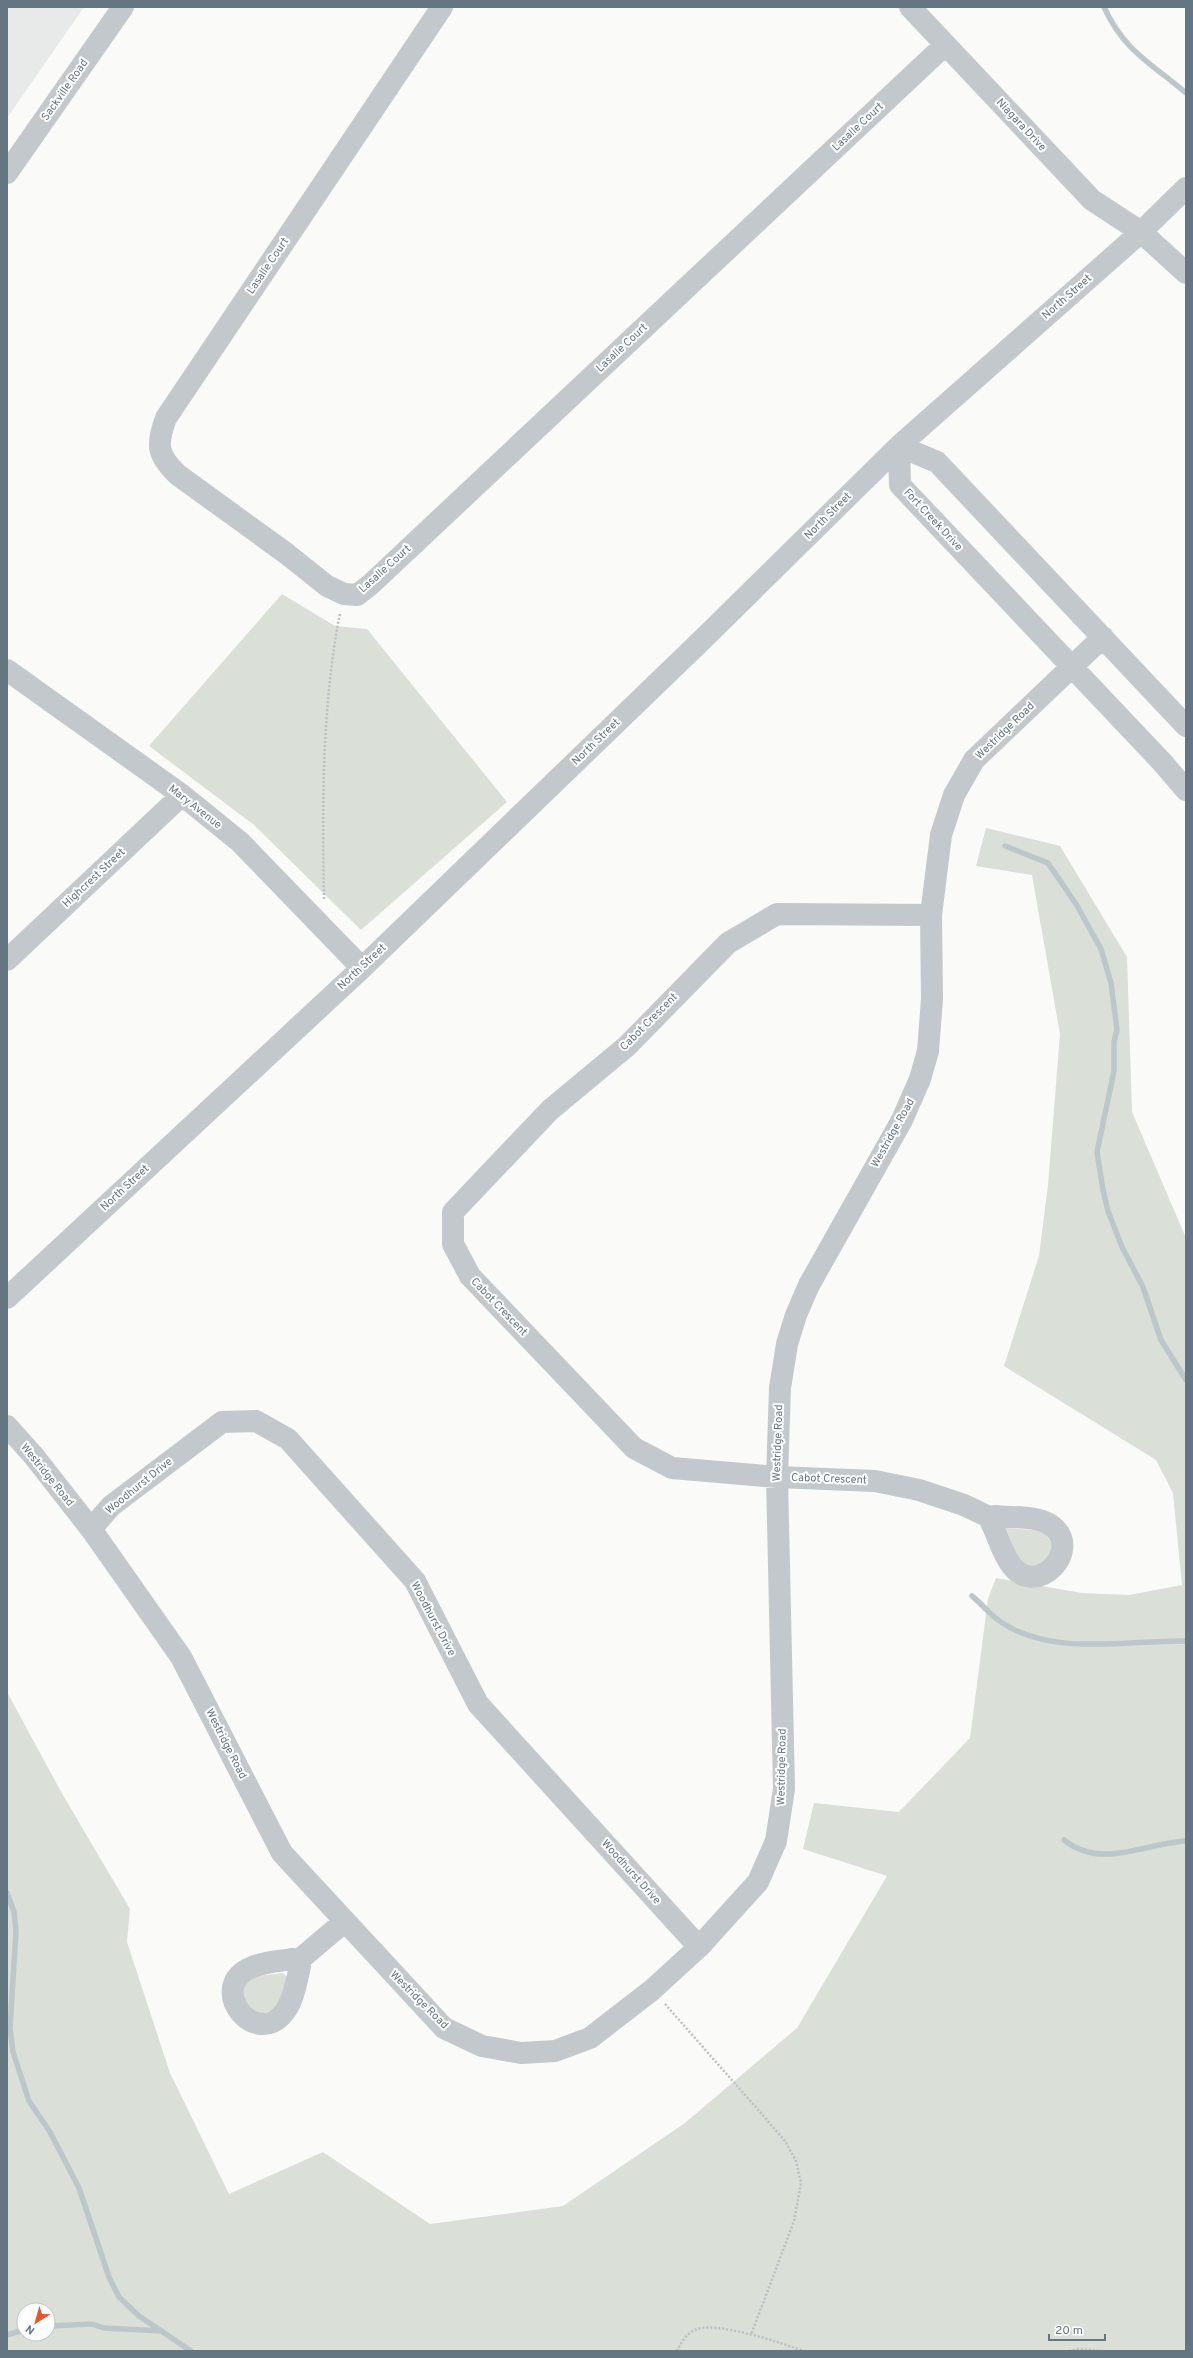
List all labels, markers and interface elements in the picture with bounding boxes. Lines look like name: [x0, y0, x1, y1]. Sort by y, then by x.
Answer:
street label: Sackville Road: [39, 57, 91, 123]
street label: Niagara Drive: [993, 96, 1049, 154]
street label: Lasalle Court: [829, 100, 887, 154]
street label: Lasalle Court: [244, 235, 292, 297]
street label: North Street: [1039, 272, 1095, 322]
street label: Lasalle Court: [593, 321, 651, 375]
street label: Fort Creek Drive: [901, 486, 966, 554]
street label: North Street: [801, 489, 855, 543]
street label: Lasalle Court: [356, 542, 414, 596]
street label: Westridge Road: [972, 699, 1038, 763]
street label: North Street: [569, 716, 623, 768]
street label: Mary Avenue: [166, 782, 224, 832]
street label: Highcrest Street: [60, 845, 128, 911]
street label: North Street: [335, 941, 389, 993]
street label: Cabot Crescent: [617, 990, 681, 1054]
street label: Westridge Road: [868, 1096, 918, 1170]
street label: North Street: [98, 1162, 152, 1214]
street label: Cabot Crescent: [468, 1275, 530, 1339]
street label: Westridge Road: [770, 1404, 786, 1482]
street label: Westridge Road: [17, 1441, 77, 1509]
street label: Woodhurst Drive: [103, 1455, 175, 1517]
street label: Cabot Crescent: [791, 1471, 867, 1487]
street label: Woodhurst Drive: [407, 1579, 459, 1659]
street label: Westridge Road: [202, 1707, 250, 1781]
street label: Westridge Road: [774, 1728, 790, 1806]
street label: Woodhurst Drive: [598, 1837, 664, 1907]
street label: Westridge Road: [387, 1968, 451, 2032]
north arrow: [16, 2302, 56, 2342]
scale bar: [1049, 2316, 1105, 2342]
text: N: [23, 2321, 38, 2337]
text: 20 m: [1055, 2323, 1083, 2339]

